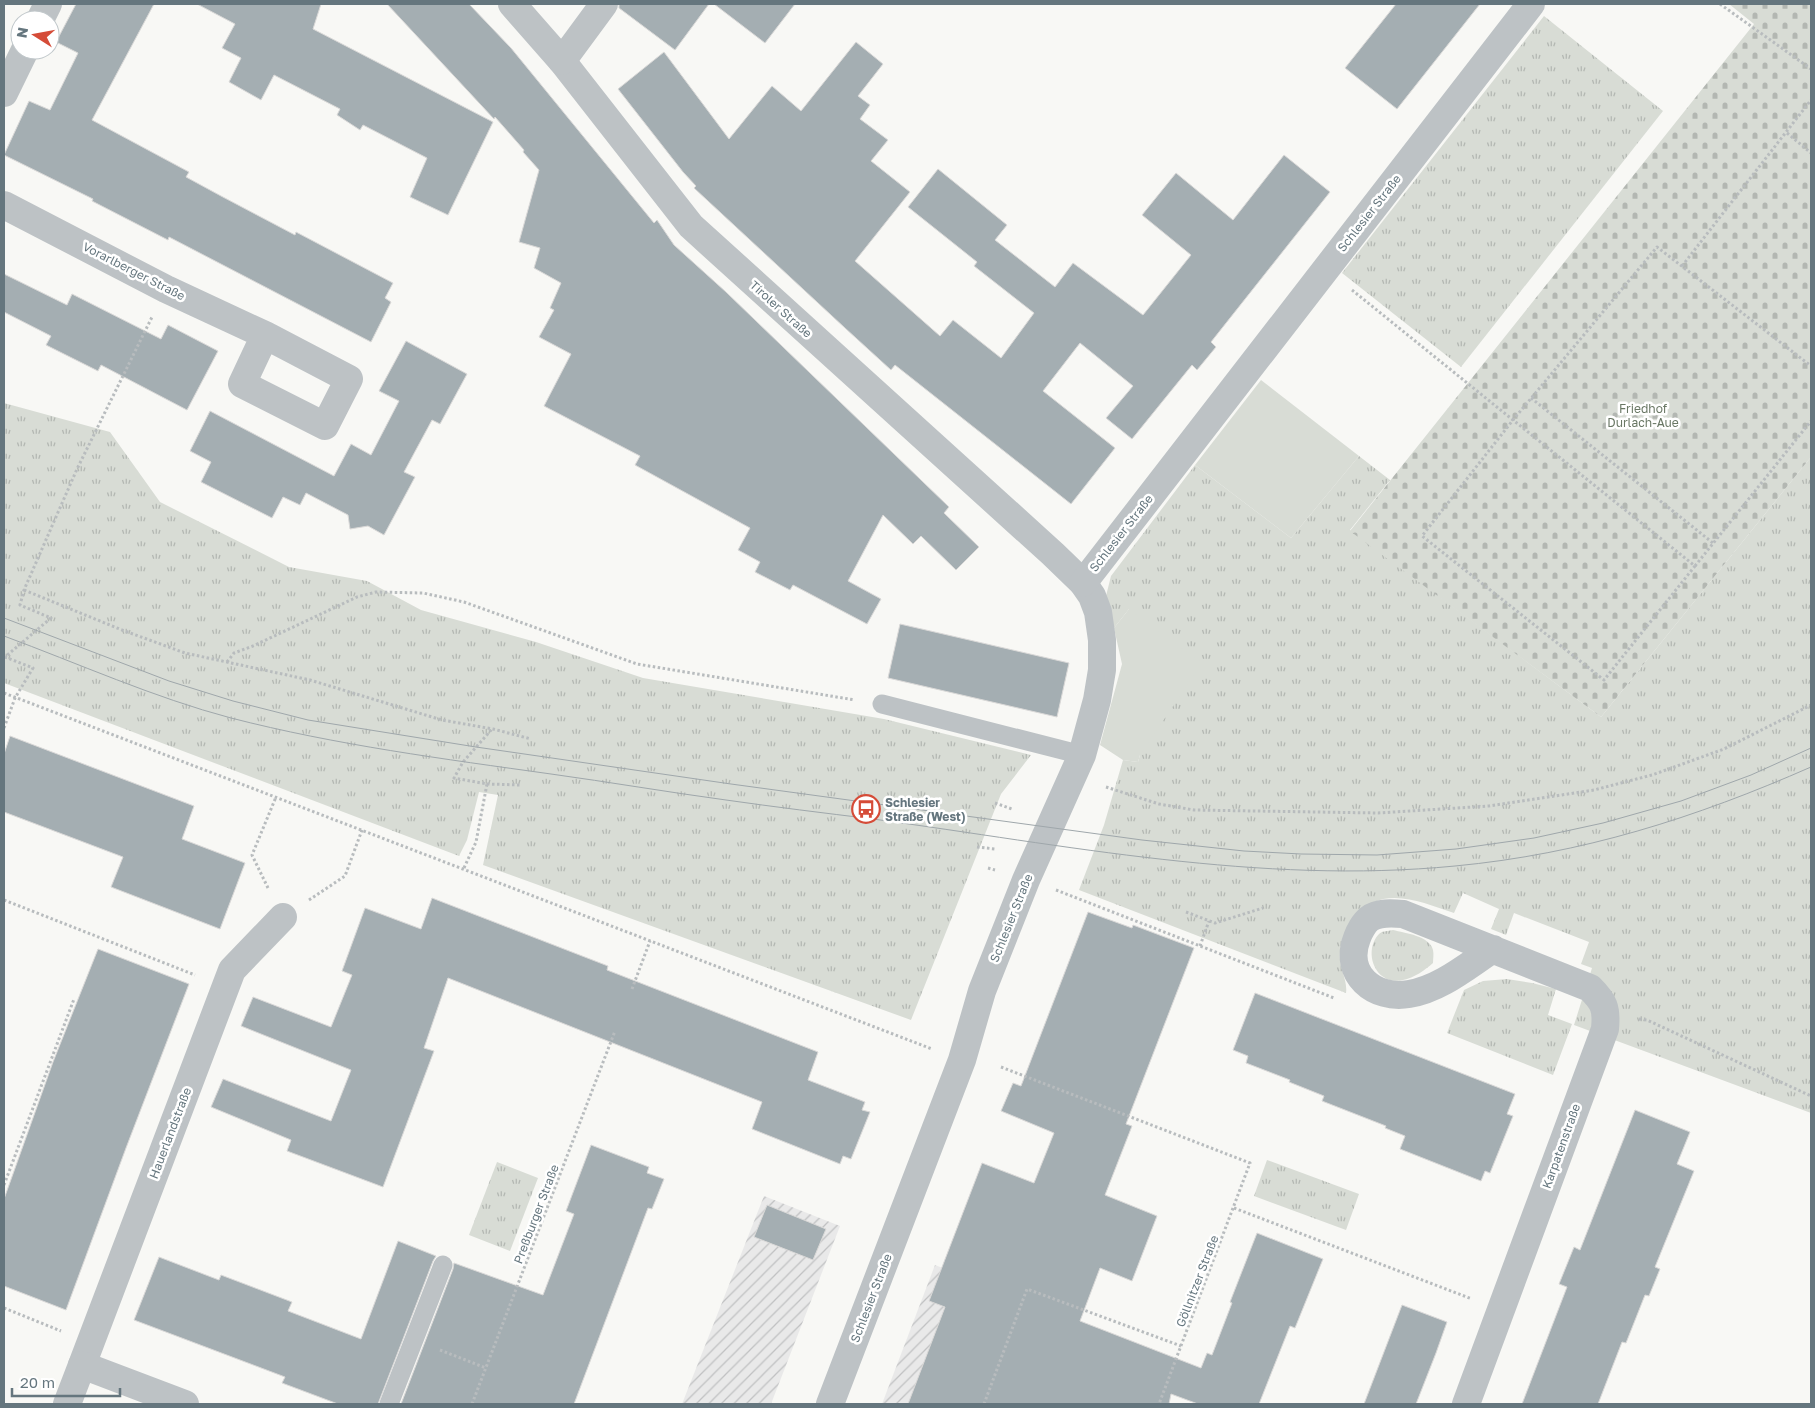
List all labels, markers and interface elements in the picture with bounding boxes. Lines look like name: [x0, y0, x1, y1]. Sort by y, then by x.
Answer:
north arrow: [10, 10, 60, 60]
text: N: [12, 26, 31, 39]
street label: Schlesier Straße: [1334, 171, 1404, 255]
street label: Vorarlberger Straße: [80, 239, 188, 303]
street label: Tiroler Straße: [747, 277, 815, 341]
park label: Friedhof Durlach-Aue: [1607, 401, 1679, 430]
street label: Schlesier Straße: [1086, 491, 1156, 575]
bus stop icon: Schlesier Straße (West): [851, 794, 881, 824]
place label: Schlesier Straße (West): [885, 795, 965, 824]
street label: Schlesier Straße: [986, 872, 1036, 964]
street label: Hauerlandstraße: [146, 1085, 194, 1181]
street label: Karpatenstraße: [1539, 1101, 1583, 1190]
street label: Preßburger Straße: [510, 1162, 562, 1266]
street label: Göllnitzer Straße: [1173, 1233, 1221, 1329]
street label: Schlesier Straße: [847, 1251, 895, 1345]
scale bar: [12, 1366, 120, 1398]
text: 20 m: [20, 1373, 55, 1391]

